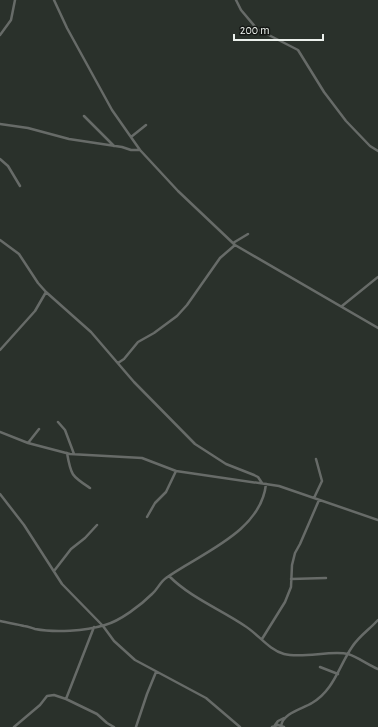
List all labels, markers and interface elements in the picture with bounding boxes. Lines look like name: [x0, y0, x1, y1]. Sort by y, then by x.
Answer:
scale bar: [234, 16, 323, 42]
text: 200 m: [240, 24, 270, 36]

